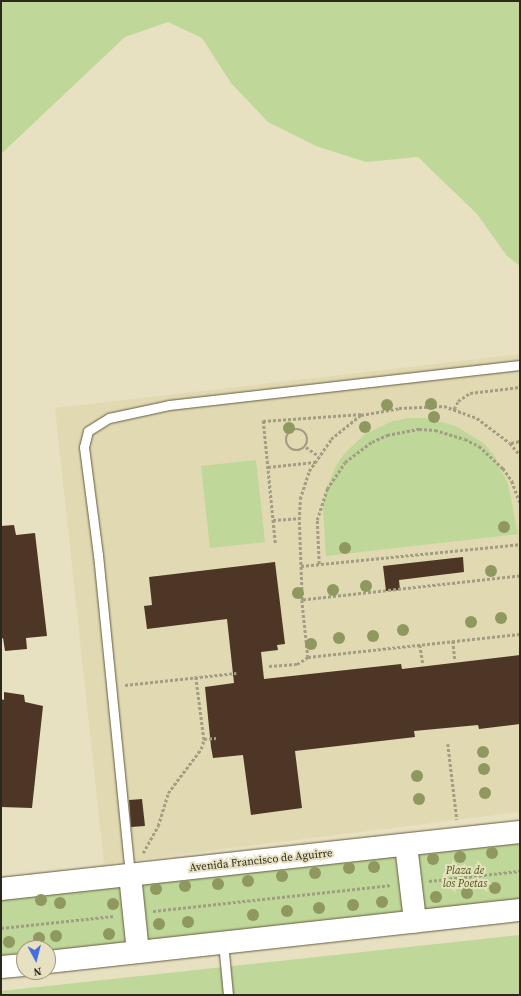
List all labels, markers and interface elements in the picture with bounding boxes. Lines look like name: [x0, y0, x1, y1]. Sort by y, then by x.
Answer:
street label: Avenida Francisco de Aguirre: [189, 847, 333, 875]
park label: Plaza de los Poetas: [443, 865, 487, 891]
north arrow: [16, 940, 56, 980]
text: N: [33, 963, 42, 979]

